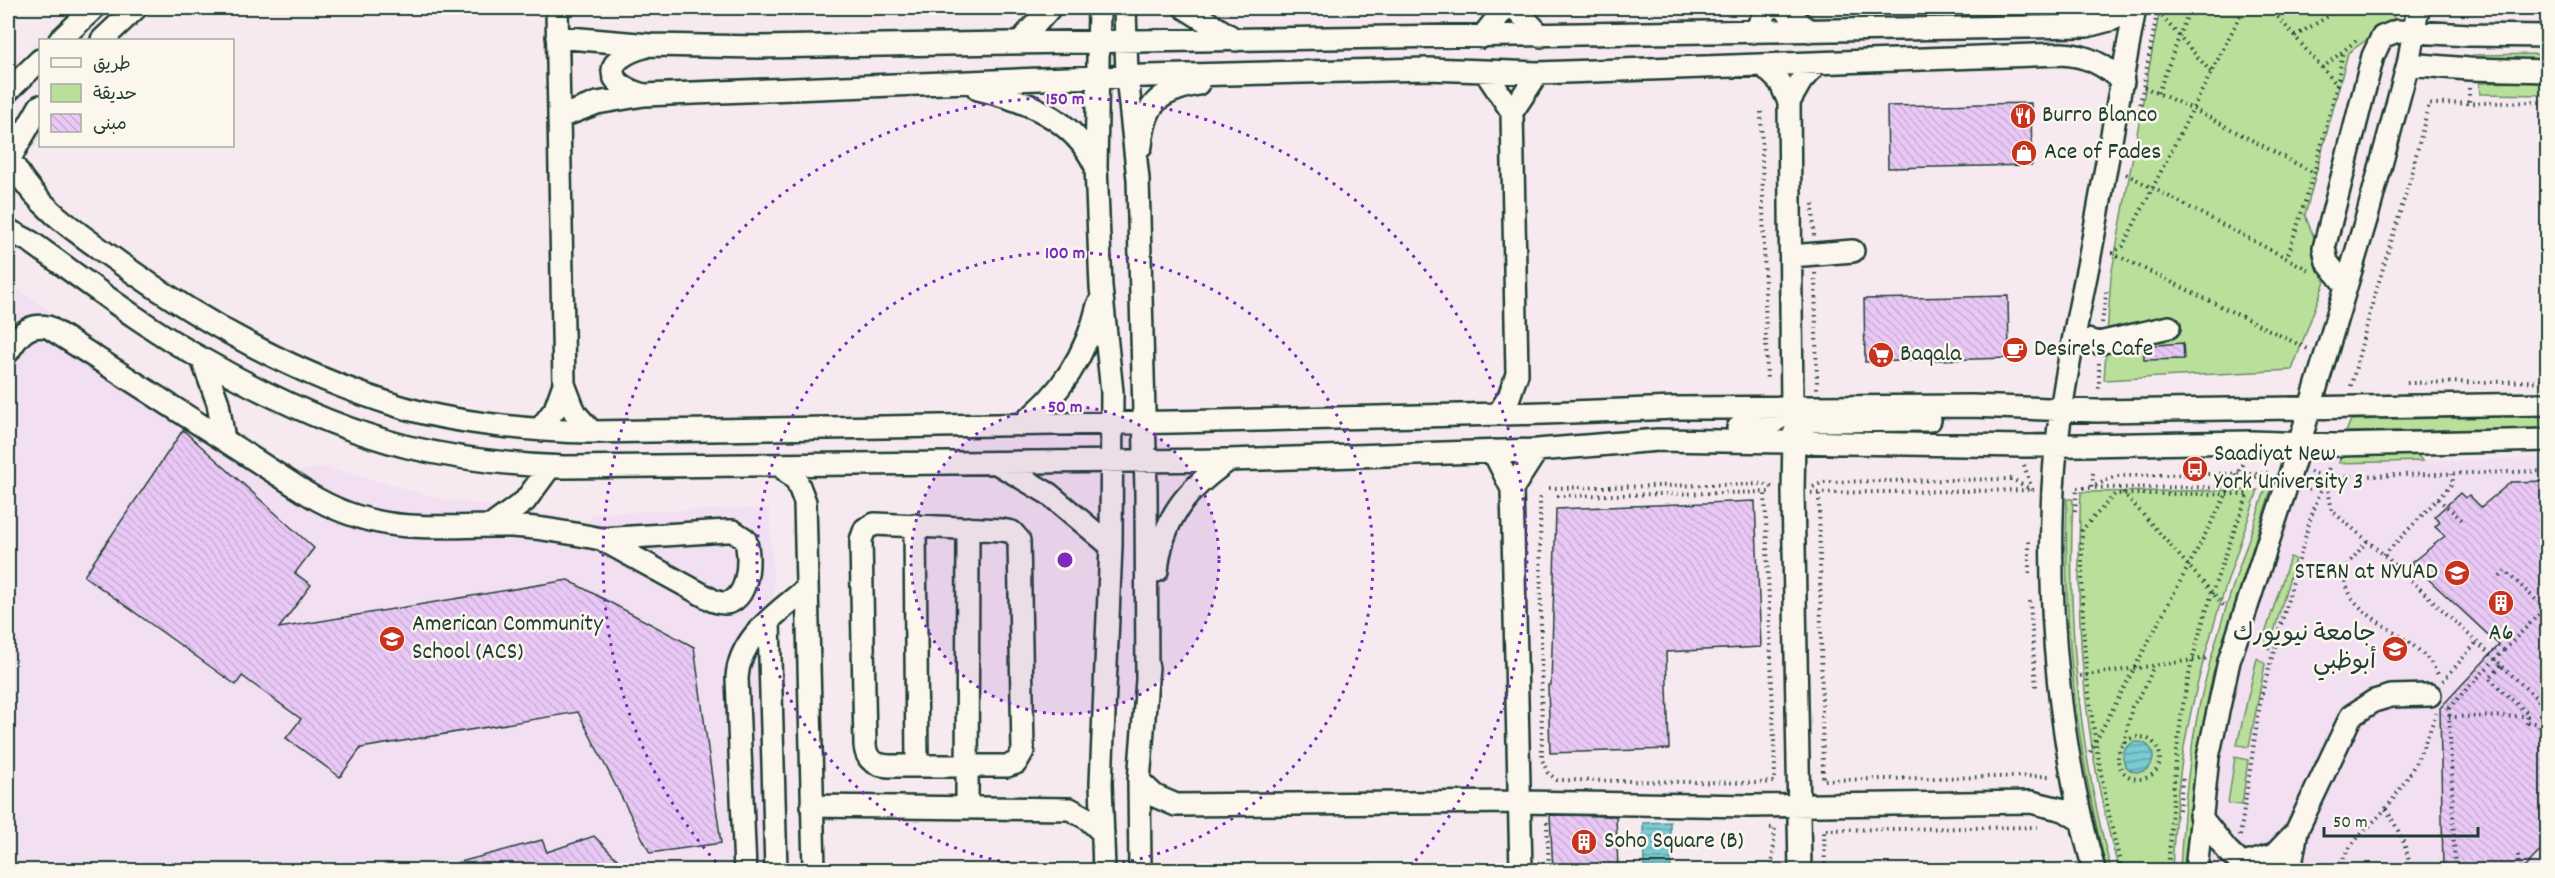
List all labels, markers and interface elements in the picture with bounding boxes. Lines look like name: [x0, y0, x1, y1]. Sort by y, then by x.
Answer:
legend: [39, 39, 234, 147]
text: طريق: [93, 53, 131, 78]
text: حديقة: [93, 83, 137, 108]
text: 150 m: [1046, 88, 1084, 113]
place label: Burro Blanco: [2042, 99, 2157, 133]
restaurant icon: Burro Blanco: [2008, 101, 2038, 131]
text: مبنى: [93, 113, 127, 138]
place label: Ace of Fades: [2044, 136, 2161, 170]
shop icon: Ace of Fades: [2009, 138, 2039, 168]
text: 100 m: [1045, 242, 1085, 267]
place label: Desire's Cafe: [2034, 333, 2153, 367]
cafe icon: Desire's Cafe: [2000, 335, 2030, 365]
place label: Baqala: [1900, 338, 1962, 372]
supermarket icon: Baqala: [1866, 340, 1896, 370]
text: 50 m: [1048, 396, 1082, 421]
place label: Saadiyat New York University 3: [2214, 438, 2363, 500]
bus stop icon: Saadiyat New York University 3: [2180, 454, 2210, 484]
centre of rings: [1055, 550, 1075, 570]
place label: STERN at NYUAD: [2295, 556, 2438, 590]
school or university icon: STERN at NYUAD: [2442, 558, 2472, 588]
building icon: A6: [2486, 588, 2516, 618]
place label: American Community School (ACS): [412, 608, 604, 670]
place label: A6: [2489, 617, 2513, 651]
place label: جامعة نيويورك أبوظبي: [2233, 618, 2376, 681]
school or university icon: American Community School (ACS): [377, 624, 407, 654]
school or university icon: جامعة نيويورك أبوظبي: [2380, 634, 2410, 664]
scale bar: [2324, 800, 2478, 838]
text: 50 m: [2333, 811, 2368, 836]
place label: Soho Square (B): [1604, 825, 1744, 859]
building icon: Soho Square (B): [1569, 827, 1599, 857]

